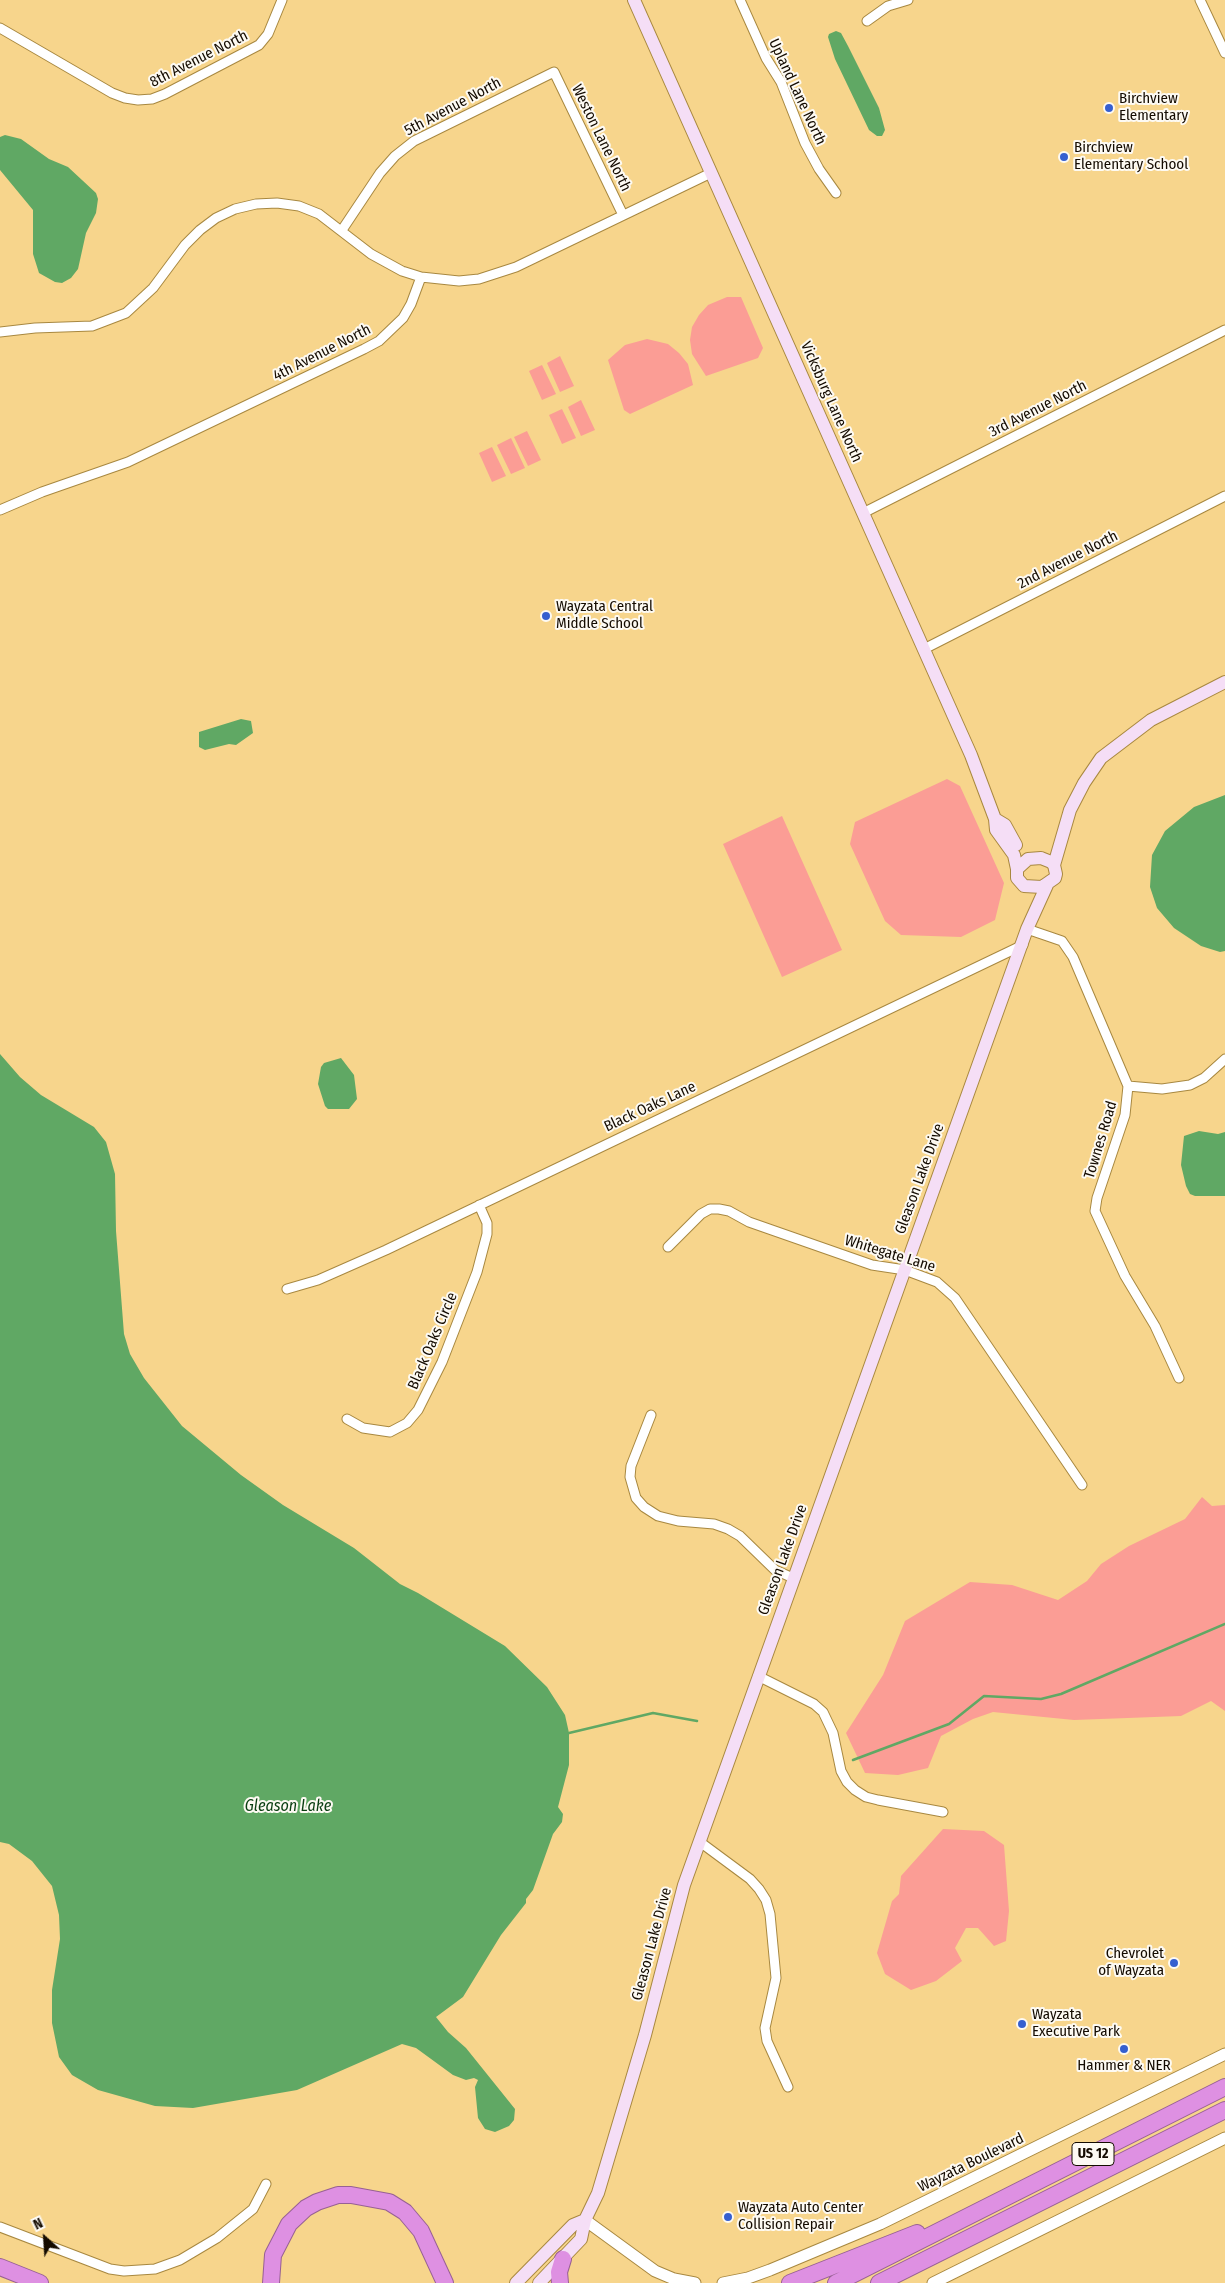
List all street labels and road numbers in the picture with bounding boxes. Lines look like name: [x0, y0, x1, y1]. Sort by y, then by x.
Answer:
street label: 8th Avenue North: [147, 27, 251, 91]
street label: Upland Lane North: [764, 36, 830, 148]
street label: 5th Avenue North: [402, 74, 504, 140]
street label: Weston Lane North: [567, 82, 635, 194]
street label: 4th Avenue North: [270, 321, 374, 385]
street label: Vicksburg Lane North: [796, 339, 866, 465]
street label: 3rd Avenue North: [986, 377, 1090, 441]
street label: 2nd Avenue North: [1015, 527, 1121, 593]
street label: Black Oaks Lane: [601, 1078, 699, 1136]
street label: Townes Road: [1081, 1099, 1121, 1181]
street label: Gleason Lake Drive: [892, 1121, 948, 1237]
street label: Whitegate Lane: [842, 1232, 938, 1276]
street label: Black Oaks Circle: [404, 1290, 462, 1392]
street label: Gleason Lake Drive: [755, 1502, 811, 1618]
street label: Gleason Lake Drive: [628, 1886, 676, 2002]
street label: Wayzata Boulevard: [915, 2130, 1027, 2196]
road number: US 12: [1072, 2142, 1114, 2166]

